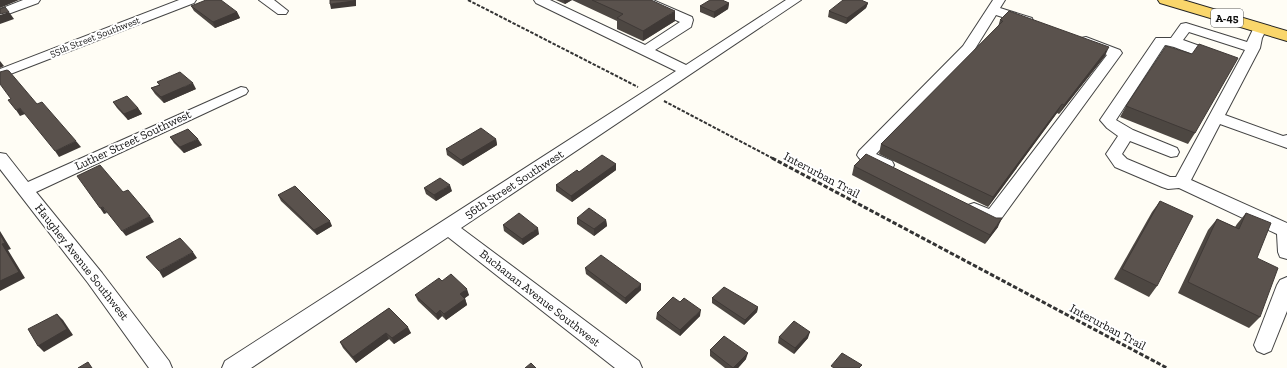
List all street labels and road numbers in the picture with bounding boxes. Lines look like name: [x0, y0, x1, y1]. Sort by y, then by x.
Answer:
road number: A-45: [1211, 9, 1243, 27]
street label: 55th Street Southwest: [48, 14, 142, 60]
street label: Luther Street Southwest: [73, 107, 194, 173]
street label: 56th Street Southwest: [462, 146, 567, 221]
street label: Interurban Trail: [782, 149, 862, 201]
street label: Haughey Avenue Southwest: [32, 201, 132, 323]
street label: Buchanan Avenue Southwest: [477, 247, 604, 350]
street label: Interurban Trail: [1068, 301, 1148, 353]

